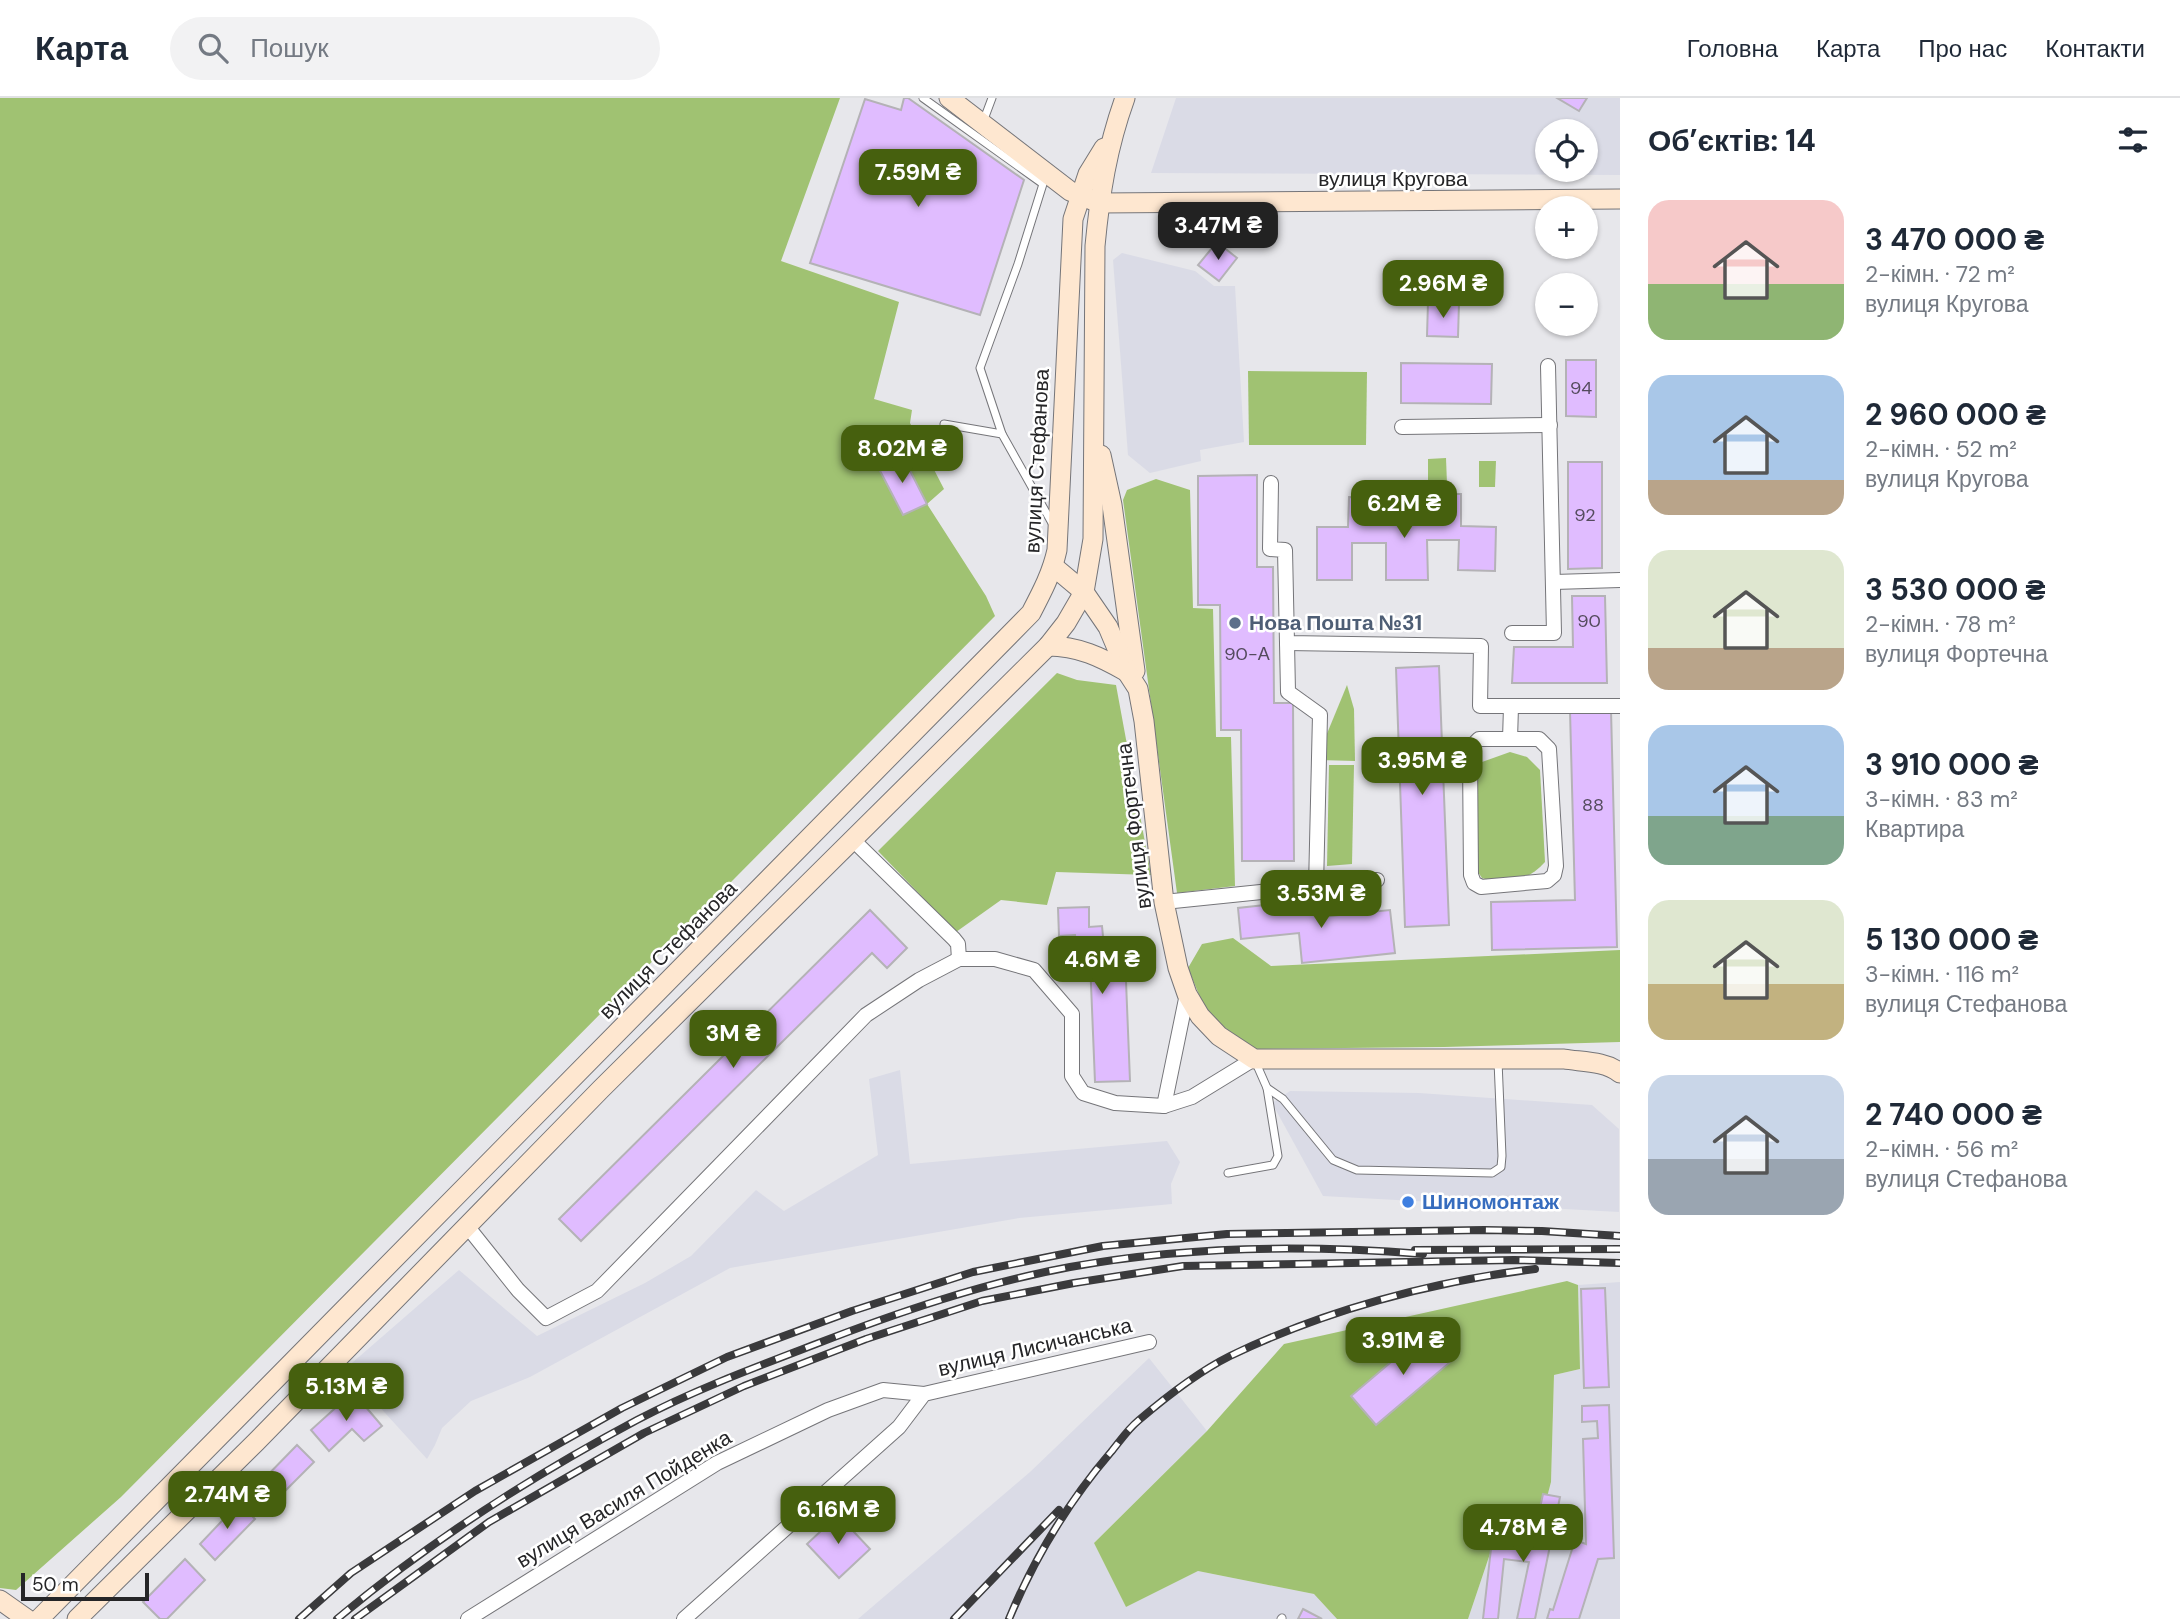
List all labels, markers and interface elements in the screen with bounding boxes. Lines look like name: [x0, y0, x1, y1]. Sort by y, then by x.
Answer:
search box: [170, 17, 660, 80]
text: Карта: [35, 27, 128, 70]
icon: search: [194, 29, 232, 67]
text: Пошук: [250, 31, 329, 65]
text: Головна: [1687, 33, 1778, 64]
text: Карта: [1816, 33, 1880, 64]
text: Про нас: [1918, 33, 2007, 64]
text: Контакти: [2045, 33, 2145, 64]
map controls: [1535, 119, 1598, 336]
button: locate: [1535, 119, 1598, 182]
text: Об’єктів: 14: [1648, 121, 1816, 160]
icon: filters: [2114, 121, 2152, 159]
pin: 7.59M ₴: [853, 150, 983, 209]
text: 7.59M ₴: [875, 157, 961, 187]
street label: вулиця Кругова: [1318, 165, 1468, 193]
button: +: [1535, 196, 1598, 259]
pin: 3.47M ₴: [1153, 202, 1283, 262]
text: 3.47M ₴: [1174, 210, 1262, 240]
text: 3 470 000 ₴: [1865, 220, 2044, 259]
icon: home: [1704, 228, 1788, 312]
text: 2-кімн. · 72 m²: [1865, 259, 2015, 289]
pin: 2.96M ₴: [1378, 260, 1508, 320]
text: 2.96M ₴: [1399, 268, 1487, 298]
button: −: [1535, 273, 1598, 336]
text: вулиця Кругова: [1865, 289, 2029, 319]
street label: вулиця Стефанова: [1018, 368, 1056, 554]
house number: 94: [1570, 376, 1592, 400]
text: 2 960 000 ₴: [1865, 395, 2046, 434]
icon: home: [1704, 403, 1788, 487]
pin: 8.02M ₴: [837, 426, 967, 485]
text: 8.02M ₴: [857, 433, 947, 463]
text: 2-кімн. · 52 m²: [1865, 434, 2017, 464]
text: вулиця Кругова: [1865, 464, 2029, 494]
pin: 6.2M ₴: [1347, 480, 1461, 540]
text: 6.2M ₴: [1367, 488, 1441, 518]
house number: 92: [1574, 503, 1596, 527]
text: 3 530 000 ₴: [1865, 570, 2045, 609]
icon: home: [1704, 578, 1788, 662]
place label: Нова Пошта №31: [1249, 609, 1422, 637]
house number: 90: [1577, 609, 1601, 633]
text: 2-кімн. · 78 m²: [1865, 609, 2016, 639]
marker: Нова Пошта №31: [1227, 615, 1243, 631]
text: вулиця Фортечна: [1865, 639, 2048, 669]
house number: 90-А: [1224, 642, 1270, 666]
pin: 3.95M ₴: [1357, 738, 1487, 797]
street label: вулиця Фортечна: [1110, 741, 1158, 911]
text: 3.95M ₴: [1377, 745, 1467, 775]
text: 3 910 000 ₴: [1865, 745, 2039, 784]
icon: home: [1704, 753, 1788, 837]
text: 3-кімн. · 83 m²: [1865, 784, 2018, 814]
house number: 88: [1582, 793, 1604, 817]
text: Квартира: [1865, 814, 1964, 844]
pin: 3.53M ₴: [1256, 870, 1386, 930]
street label: вулиця Стефанова: [593, 875, 743, 1025]
text: 3.53M ₴: [1277, 878, 1365, 908]
text: 5 130 000 ₴: [1865, 920, 2038, 959]
icon: home: [1704, 928, 1788, 1012]
pin: 4.6M ₴: [1045, 936, 1159, 996]
text: 4.6M ₴: [1064, 944, 1140, 974]
text: 3-кімн. · 116 m²: [1865, 959, 2019, 989]
text: вулиця Стефанова: [1865, 989, 2067, 1019]
pin: 3M ₴: [692, 1010, 774, 1070]
text: 3M ₴: [706, 1018, 761, 1048]
text: 2 740 000 ₴: [1865, 1095, 2042, 1134]
icon: home: [1704, 1103, 1788, 1187]
text: 2-кімн. · 56 m²: [1865, 1134, 2018, 1164]
text: вулиця Стефанова: [1865, 1164, 2067, 1194]
place label: Шиномонтаж: [1422, 1188, 1560, 1216]
marker: Шиномонтаж: [1400, 1194, 1416, 1210]
street label: вулиця Лисичанська: [935, 1311, 1135, 1383]
pin: 3.91M ₴: [1338, 1318, 1468, 1377]
text: 3.91M ₴: [1362, 1325, 1444, 1355]
pin: 5.13M ₴: [281, 1364, 411, 1423]
text: 5.13M ₴: [305, 1371, 387, 1401]
street label: вулиця Василя Пойденка: [511, 1423, 737, 1574]
pin: 2.74M ₴: [162, 1472, 292, 1531]
text: 2.74M ₴: [184, 1479, 270, 1509]
pin: 6.16M ₴: [773, 1486, 903, 1546]
text: 6.16M ₴: [797, 1494, 879, 1524]
pin: 4.78M ₴: [1458, 1504, 1588, 1564]
text: 4.78M ₴: [1479, 1512, 1567, 1542]
scale bar: [21, 1570, 149, 1602]
text: 50 m: [32, 1572, 79, 1597]

